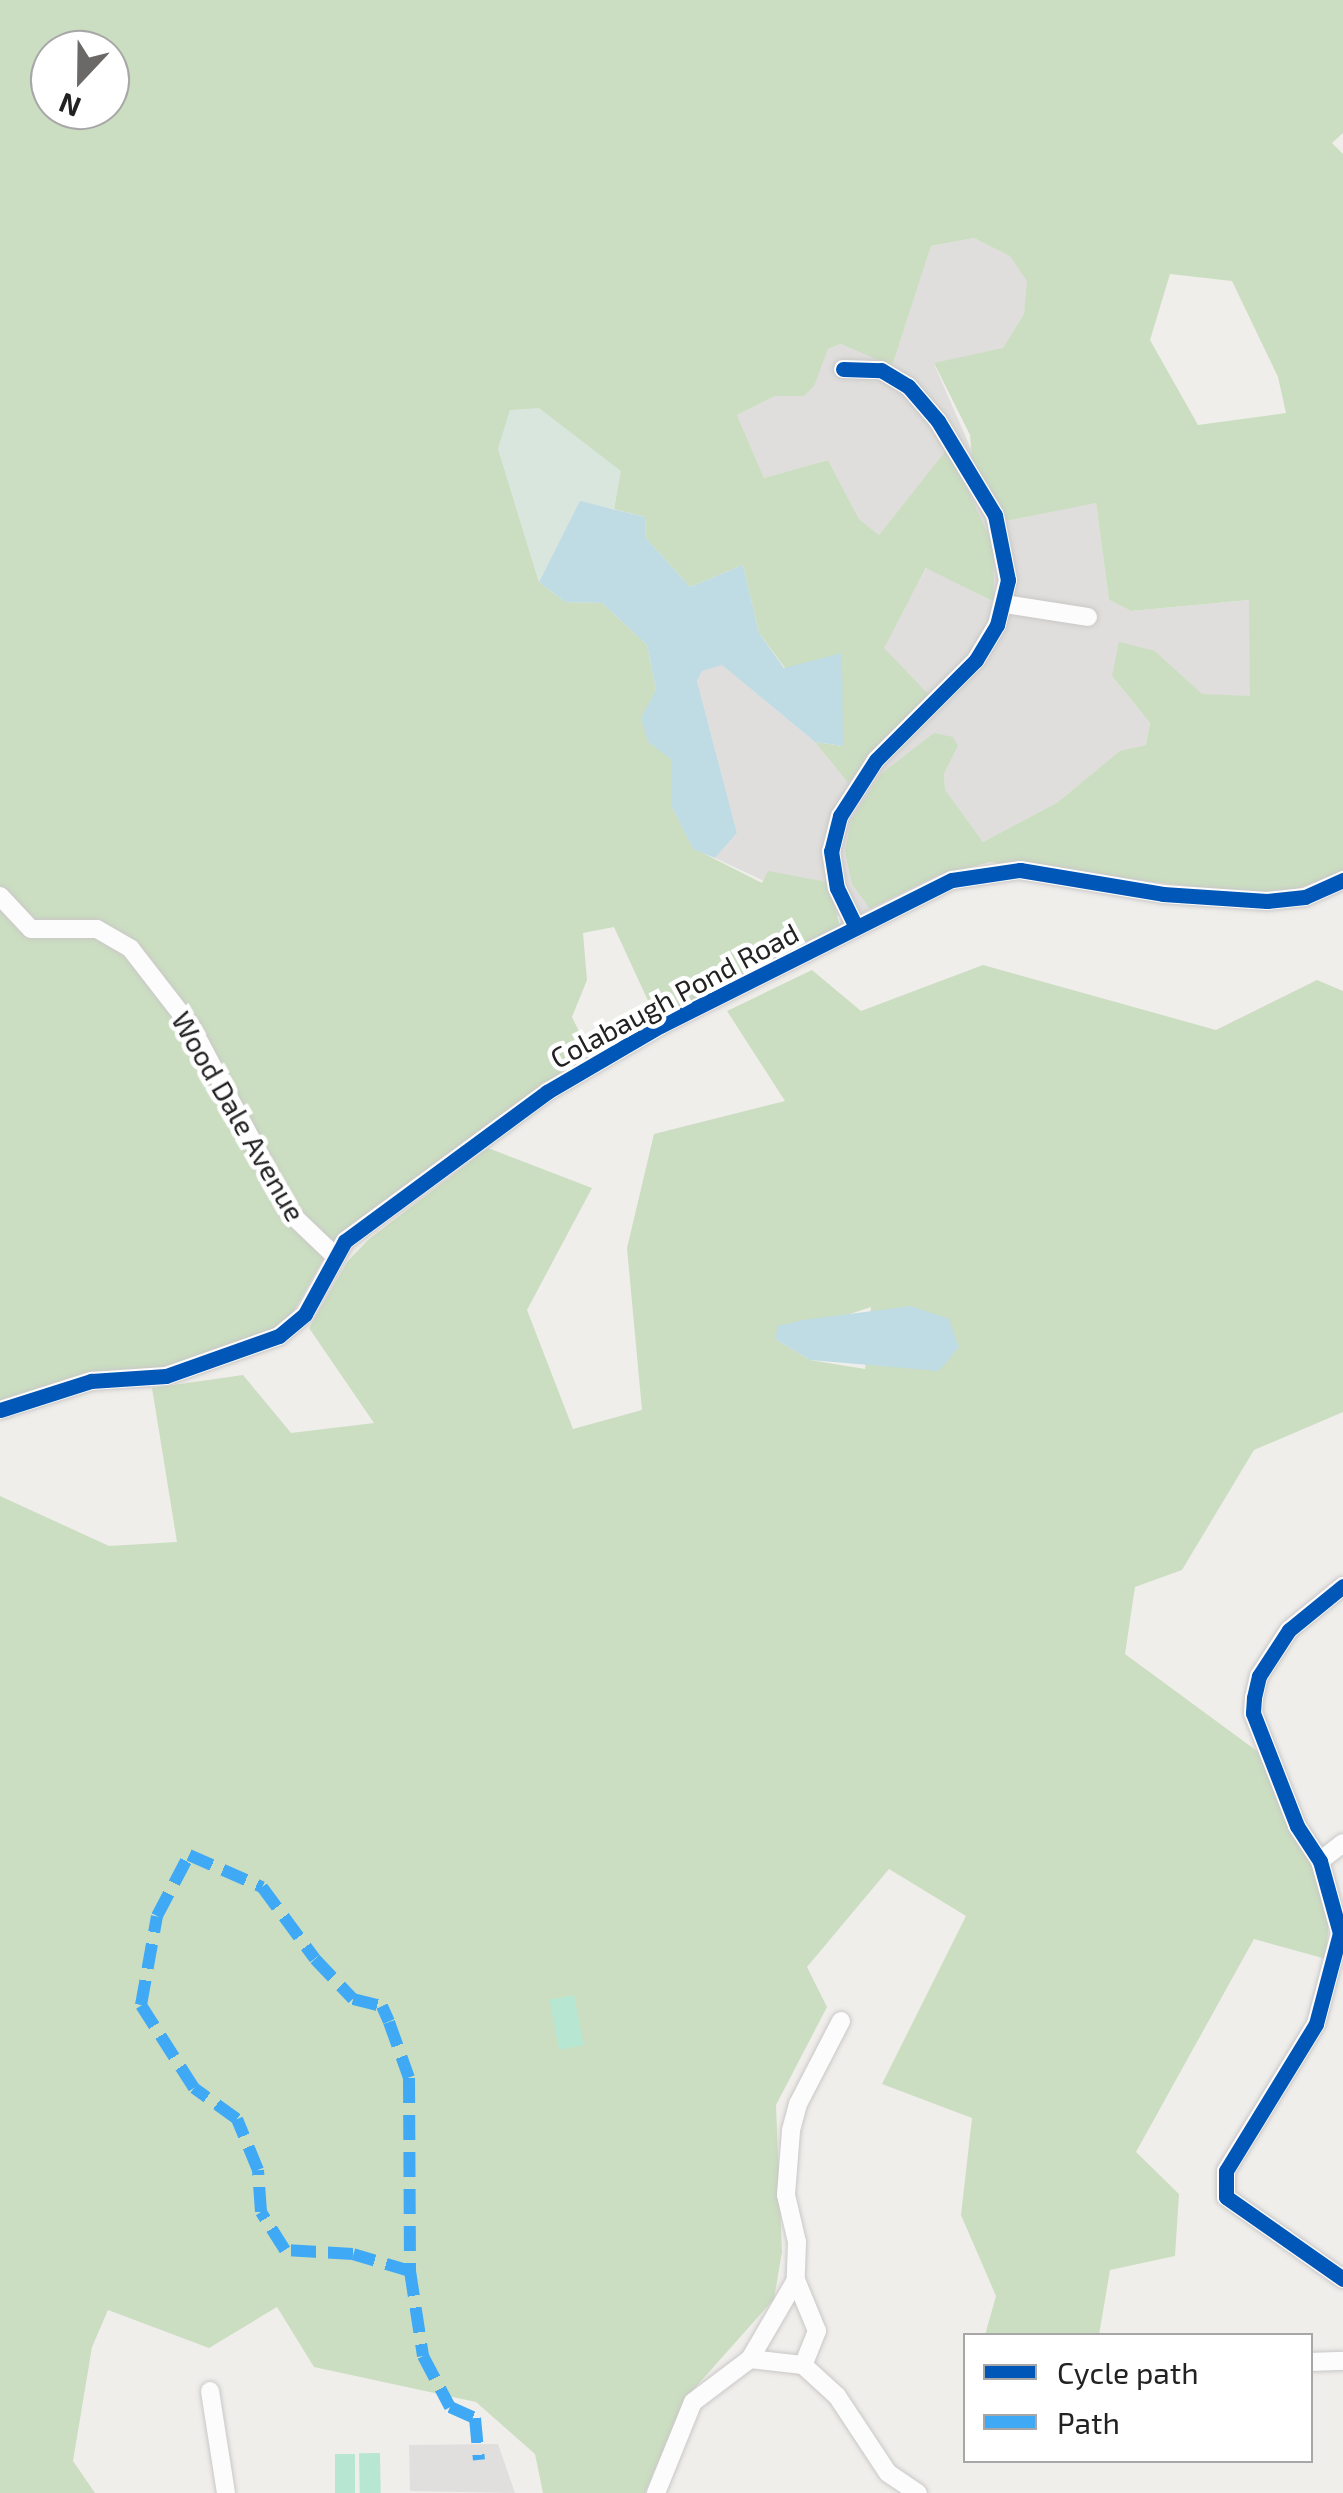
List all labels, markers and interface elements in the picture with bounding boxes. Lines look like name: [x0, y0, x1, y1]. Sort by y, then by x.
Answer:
north arrow: [30, 30, 130, 130]
text: N: [54, 86, 85, 126]
street label: Colabaugh Pond Road: [544, 915, 804, 1075]
street label: Wood Dale Avenue: [165, 1005, 313, 1227]
legend: [963, 2333, 1313, 2463]
text: Cycle path: [1057, 2354, 1199, 2390]
text: Path: [1057, 2404, 1120, 2440]

